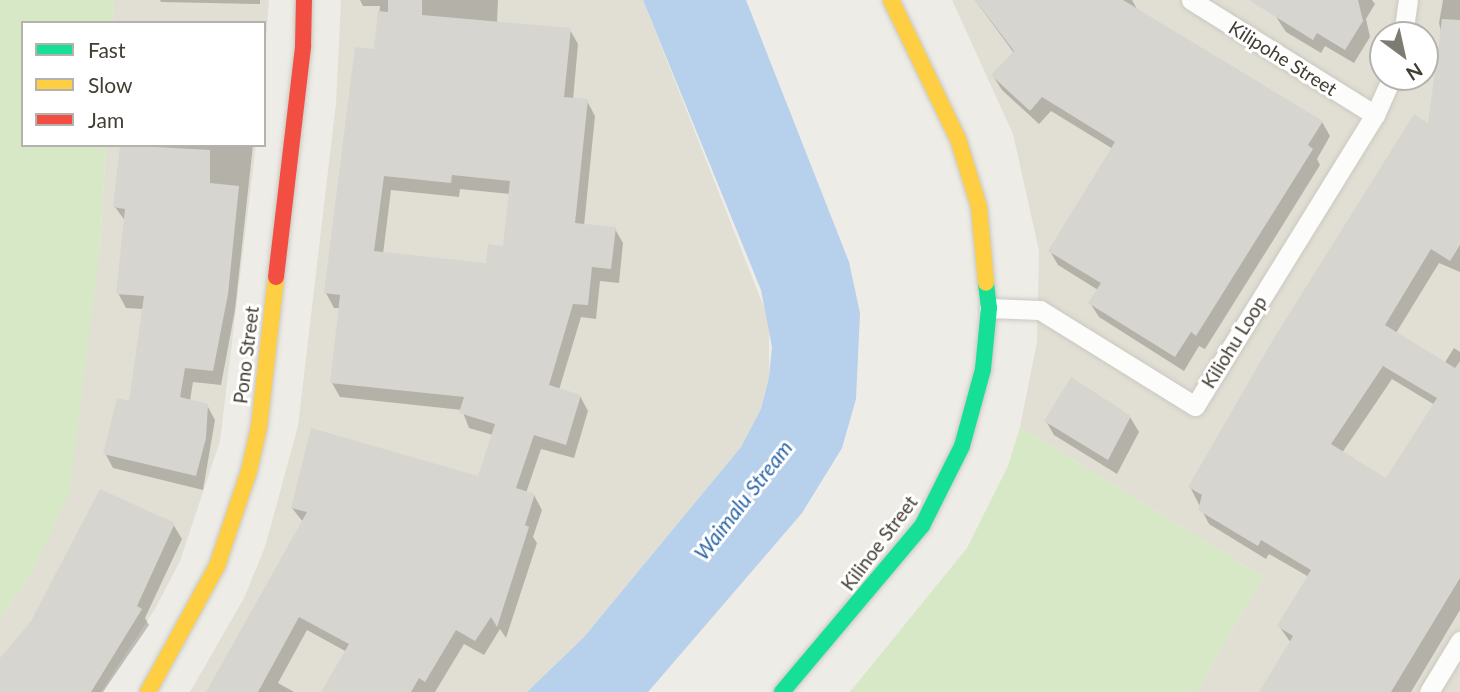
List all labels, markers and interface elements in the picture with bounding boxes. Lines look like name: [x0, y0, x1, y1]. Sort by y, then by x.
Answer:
street label: Kilipohe Street: [1225, 16, 1341, 100]
legend: [21, 21, 266, 147]
north arrow: [1369, 21, 1439, 91]
text: Fast: [88, 37, 125, 62]
text: N: [1402, 59, 1427, 86]
text: Slow: [88, 72, 132, 97]
text: Jam: [88, 107, 124, 132]
street label: Kiliohu Loop: [1197, 292, 1271, 392]
street label: Pono Street: [229, 305, 263, 405]
water label: Waimalu Stream: [689, 435, 797, 565]
street label: Kilinoe Street: [836, 491, 922, 595]

